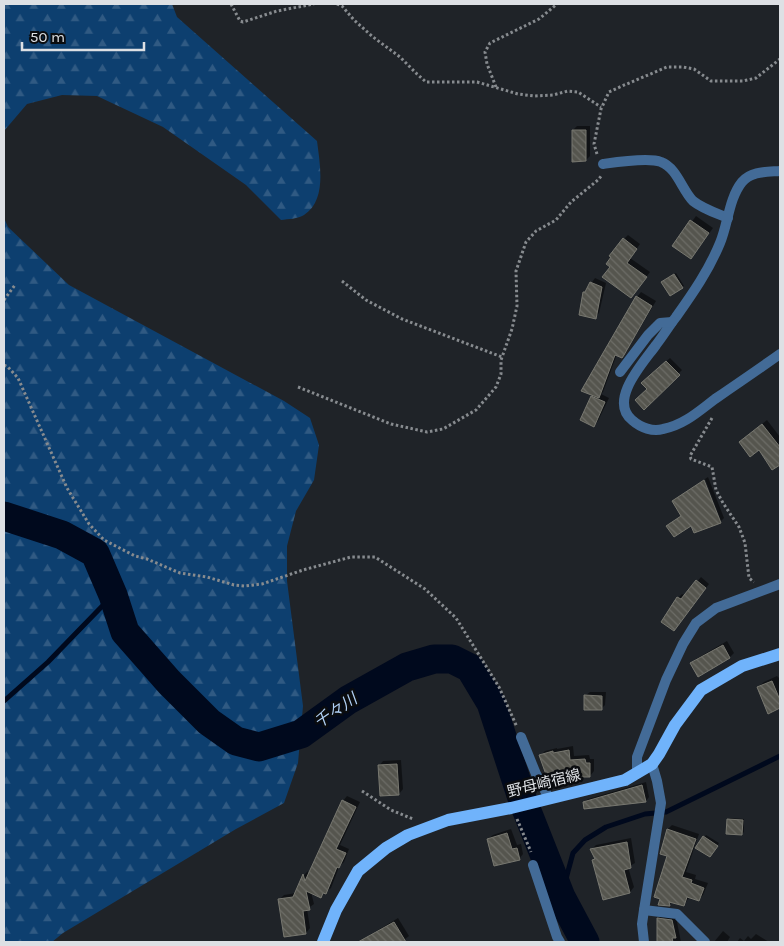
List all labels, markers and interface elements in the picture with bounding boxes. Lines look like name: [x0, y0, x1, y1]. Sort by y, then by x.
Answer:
scale bar: [22, 20, 145, 52]
text: 50 m: [30, 28, 65, 46]
water label: 千々川: [310, 688, 362, 732]
street label: 野母崎宿線: [505, 765, 583, 801]

